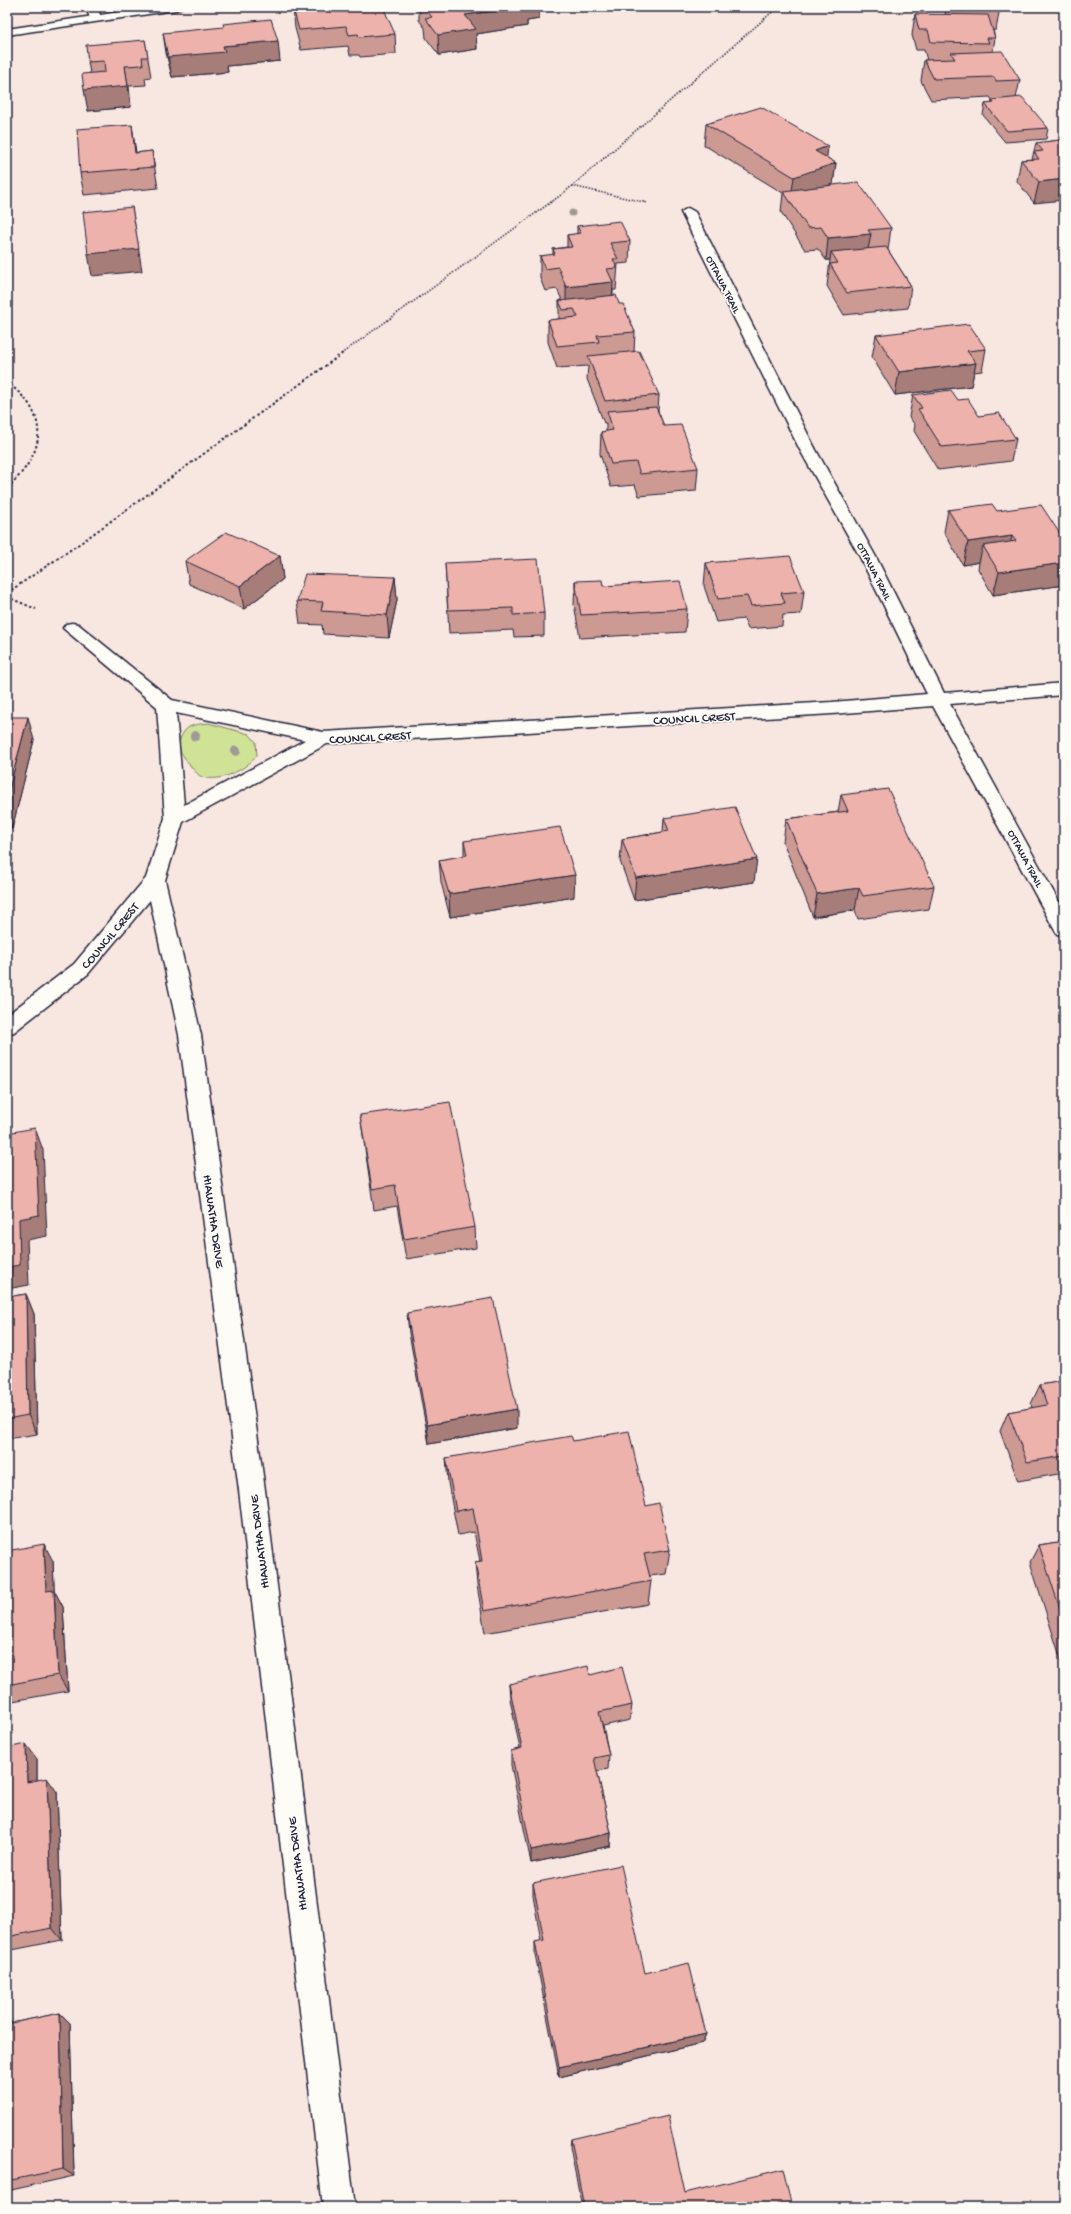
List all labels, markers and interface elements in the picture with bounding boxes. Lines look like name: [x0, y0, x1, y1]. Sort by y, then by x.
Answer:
street label: OTTAWA TRAIL: [703, 254, 742, 317]
street label: OTTAWA TRAIL: [854, 541, 893, 604]
street label: COUNCIL CREST: [653, 710, 736, 729]
street label: COUNCIL CREST: [329, 729, 412, 748]
street label: OTTAWA TRAIL: [1004, 828, 1045, 890]
street label: COUNCIL CREST: [79, 900, 144, 973]
street label: HIAWATHA DRIVE: [199, 1174, 227, 1270]
street label: HIAWATHA DRIVE: [247, 1493, 274, 1589]
street label: HIAWATHA DRIVE: [285, 1815, 312, 1911]

